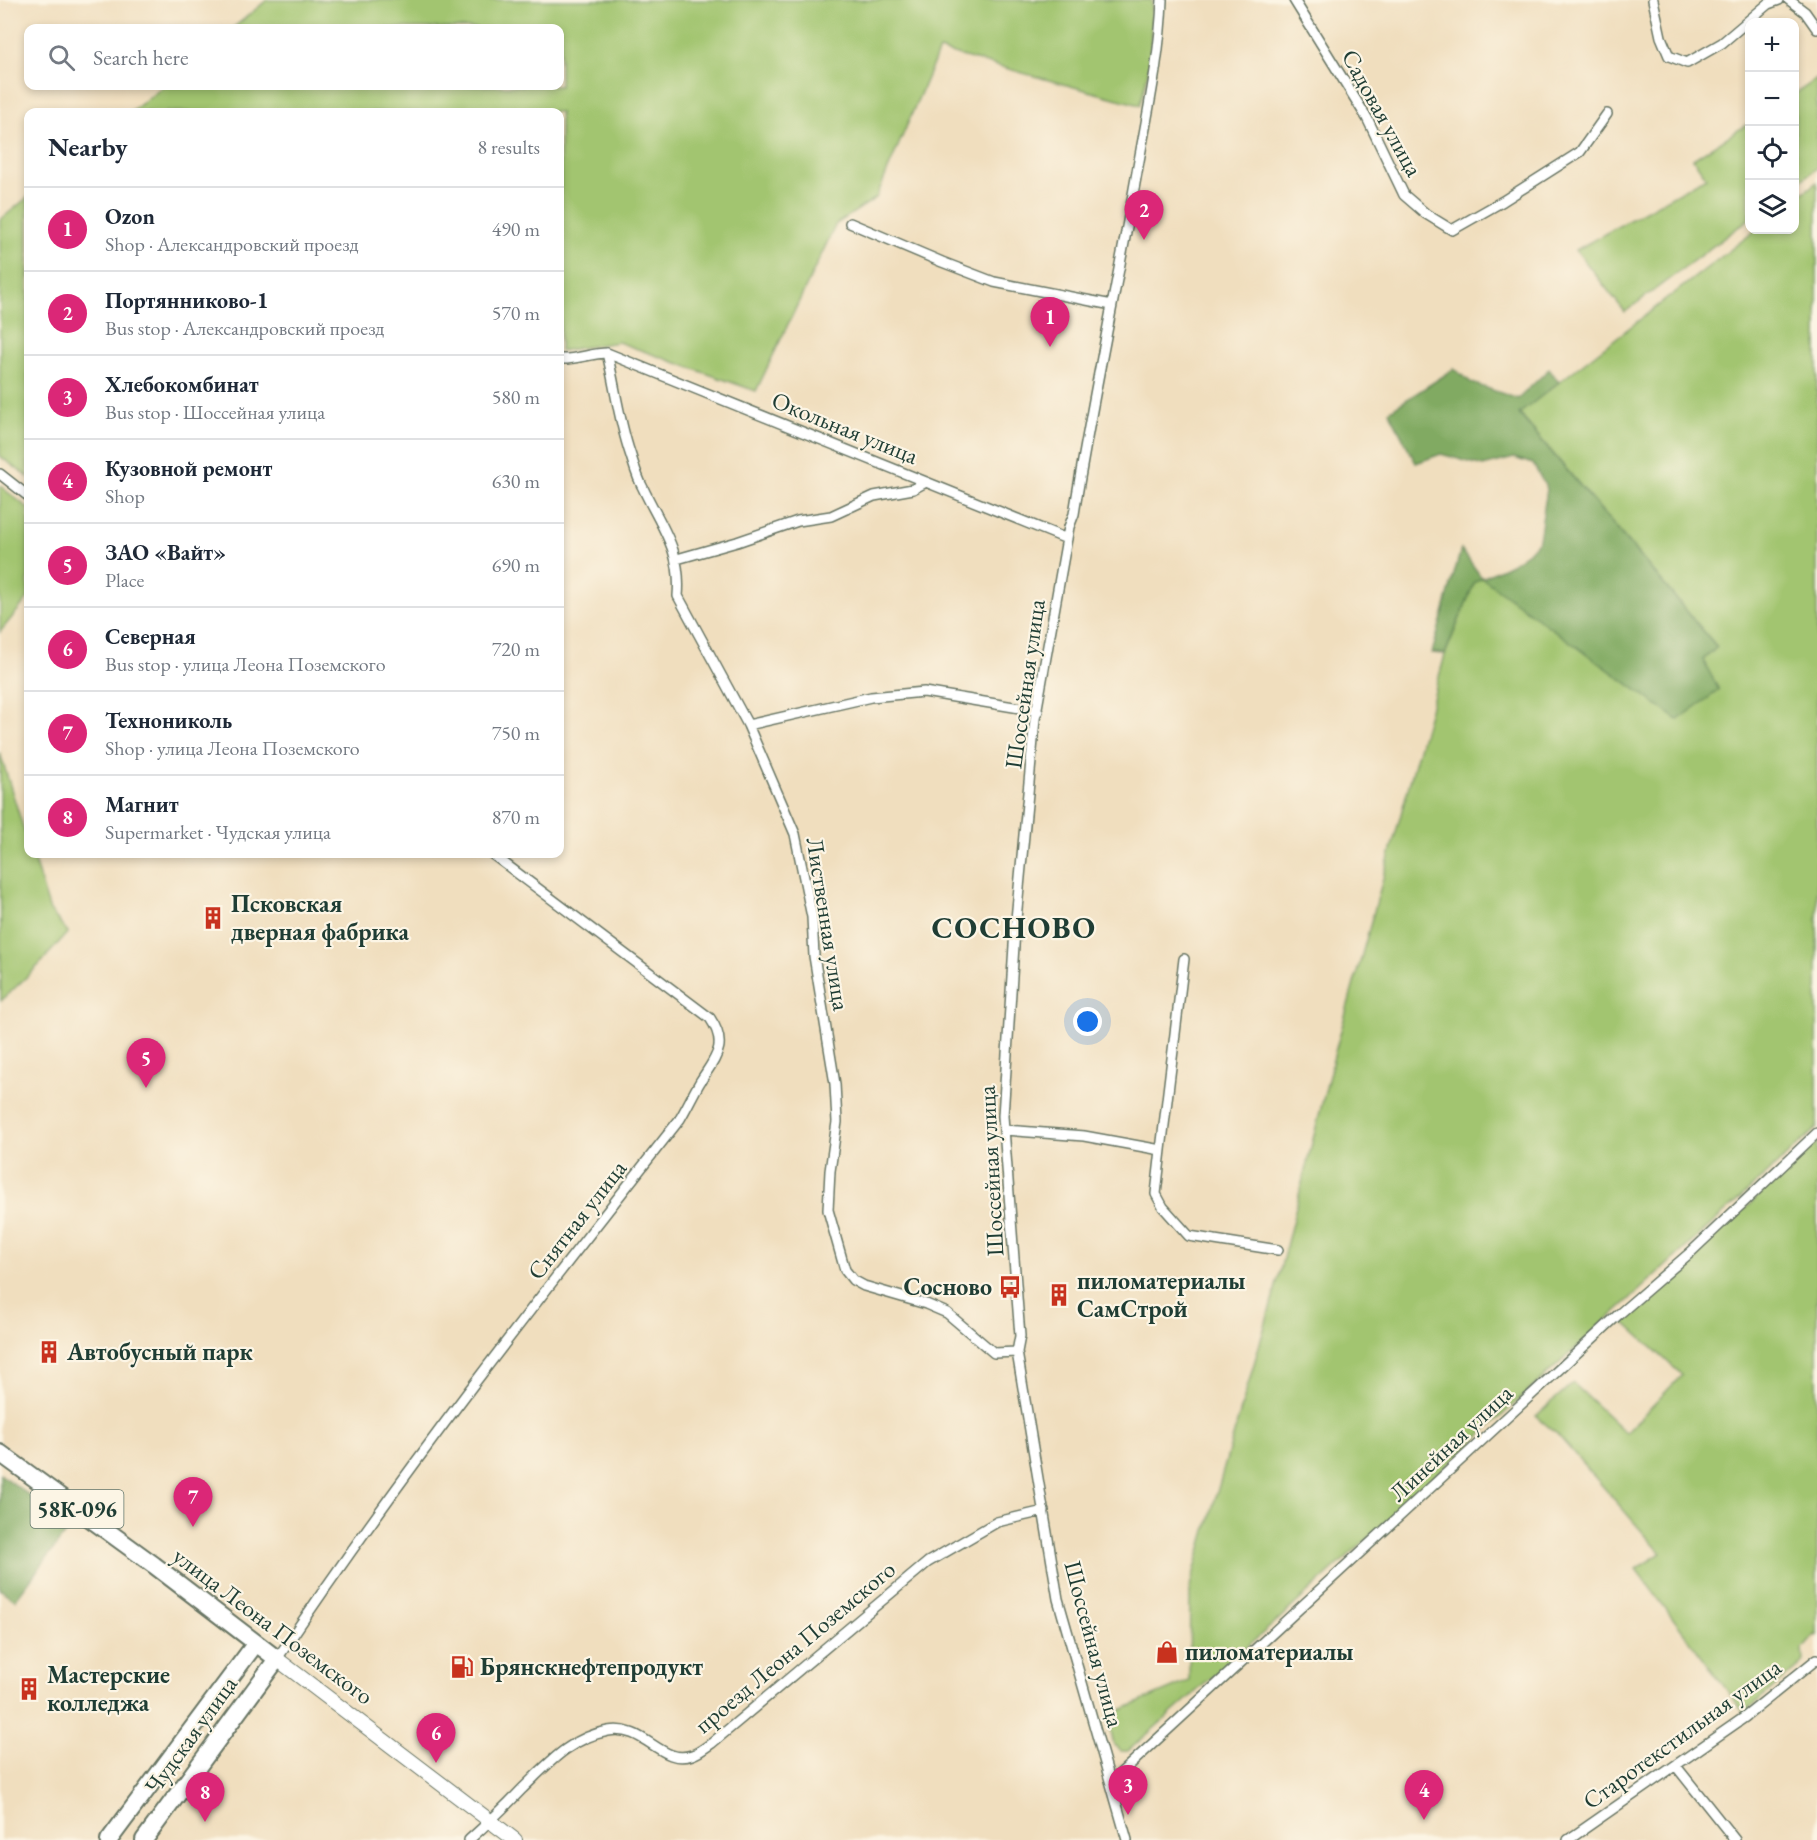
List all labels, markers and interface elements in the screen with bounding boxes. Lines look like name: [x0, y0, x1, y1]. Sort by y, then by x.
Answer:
map controls: [1745, 18, 1799, 234]
button: +: [1745, 18, 1799, 72]
search box: [24, 24, 564, 90]
icon: search: [45, 41, 78, 74]
text: Search here: [93, 43, 188, 72]
street label: Садовая улица: [1335, 44, 1430, 182]
button: −: [1745, 72, 1799, 126]
button: locate: [1745, 126, 1799, 180]
text: Nearby: [48, 130, 128, 164]
text: 8 results: [477, 134, 540, 160]
button: layers: [1745, 180, 1799, 234]
pin: 2: [1124, 190, 1164, 240]
text: Ozon: [105, 202, 155, 231]
text: 1: [62, 216, 73, 242]
text: 490 m: [492, 216, 540, 242]
text: Shop · Александровский проезд: [105, 231, 359, 257]
text: Портянниково-1: [105, 286, 268, 315]
pin: 1: [1030, 298, 1070, 347]
text: 2: [62, 300, 73, 326]
text: 570 m: [492, 300, 540, 326]
text: Bus stop · Александровский проезд: [105, 315, 384, 341]
text: Хлебокомбинат: [105, 370, 259, 399]
text: 3: [62, 384, 73, 410]
text: 580 m: [492, 384, 540, 410]
street label: Окольная улица: [767, 384, 923, 471]
text: Bus stop · Шоссейная улица: [105, 399, 325, 425]
text: Кузовной ремонт: [105, 454, 272, 483]
text: 4: [62, 468, 73, 494]
text: 630 m: [492, 468, 540, 494]
text: Shop: [105, 483, 145, 509]
text: ЗАО «Вайт»: [105, 538, 226, 567]
text: 5: [62, 552, 73, 578]
text: 690 m: [492, 552, 540, 578]
text: Place: [105, 567, 144, 593]
street label: Шоссейная улица: [997, 597, 1052, 771]
text: Северная: [105, 622, 196, 651]
text: 6: [62, 636, 73, 662]
text: 720 m: [492, 636, 540, 662]
text: Bus stop · улица Леона Поземского: [105, 651, 386, 677]
text: Технониколь: [105, 706, 232, 735]
text: 7: [62, 720, 73, 746]
text: 750 m: [492, 720, 540, 746]
text: Shop · улица Леона Поземского: [105, 735, 360, 761]
text: Магнит: [105, 790, 179, 819]
text: 8: [62, 804, 73, 830]
text: 870 m: [492, 804, 540, 830]
text: Supermarket · Чудская улица: [105, 819, 331, 845]
street label: Лиственная улица: [799, 835, 858, 1013]
place label: Псковская дверная фабрика: [231, 888, 410, 947]
building icon: Псковская дверная фабрика: [200, 905, 226, 931]
district label: СОСНОВО: [932, 908, 1096, 947]
your location: [1073, 1007, 1102, 1036]
pin: 5: [126, 1038, 166, 1088]
street label: Шоссейная улица: [971, 1084, 1010, 1257]
street label: Снятная улица: [520, 1153, 633, 1286]
place label: пиломатериалы СамСтрой: [1077, 1265, 1246, 1324]
place label: Сосново: [904, 1271, 992, 1302]
bus stop icon: Сосново: [997, 1274, 1023, 1300]
building icon: пиломатериалы СамСтрой: [1046, 1282, 1072, 1308]
place label: Автобусный парк: [66, 1336, 254, 1368]
building icon: Автобусный парк: [36, 1339, 62, 1365]
street label: Линейная улица: [1382, 1377, 1519, 1508]
pin: 7: [174, 1478, 212, 1527]
road number: 58К-096: [31, 1490, 124, 1528]
street label: улица Леона Поземского: [167, 1540, 380, 1711]
street label: проезд Леона Поземского: [688, 1553, 902, 1740]
street label: Шоссейная улица: [1057, 1557, 1132, 1731]
place label: пиломатериалы: [1185, 1636, 1354, 1667]
shop icon: пиломатериалы: [1154, 1639, 1180, 1665]
place label: Брянскнефтепродукт: [480, 1651, 703, 1683]
street label: Старотекстильная улица: [1576, 1651, 1787, 1816]
fuel station icon: Брянскнефтепродукт: [449, 1654, 475, 1680]
place label: Мастерские колледжа: [47, 1659, 170, 1718]
street label: Чудская улица: [137, 1669, 244, 1800]
building icon: Мастерские колледжа: [16, 1676, 42, 1702]
pin: 6: [416, 1714, 456, 1763]
pin: 3: [1108, 1766, 1148, 1815]
pin: 4: [1404, 1770, 1444, 1820]
pin: 8: [186, 1772, 224, 1822]

